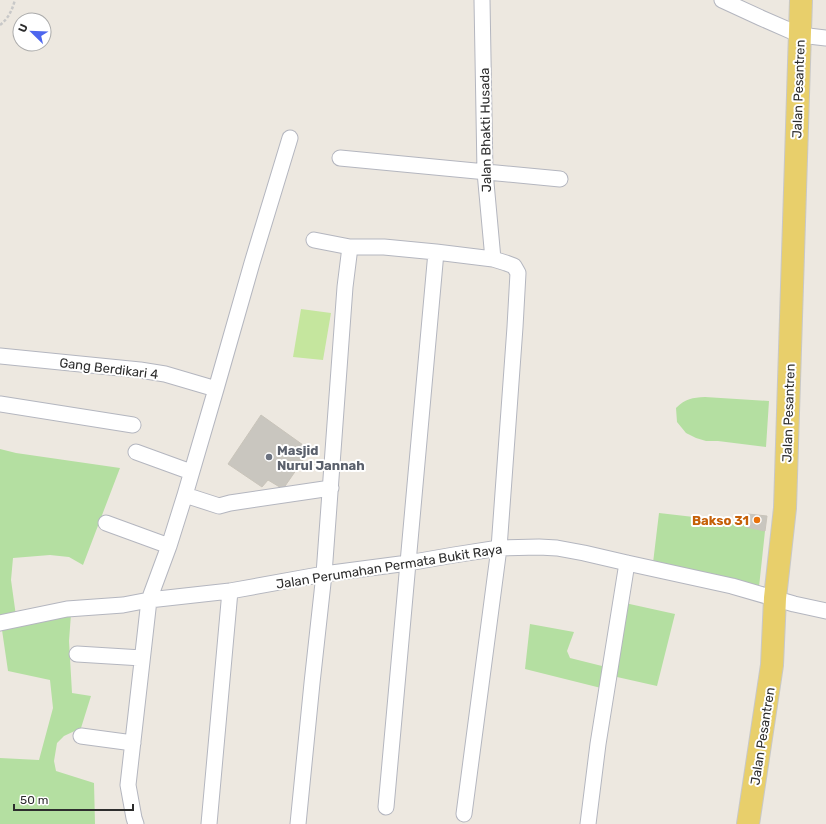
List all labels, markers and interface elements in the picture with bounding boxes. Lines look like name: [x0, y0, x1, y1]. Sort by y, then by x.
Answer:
north arrow: [12, 12, 52, 52]
text: U: [16, 22, 31, 35]
street label: Jalan Pesantren: [789, 39, 808, 139]
street label: Jalan Bhakti Husada: [477, 68, 494, 192]
street label: Gang Berdikari 4: [58, 355, 159, 383]
street label: Jalan Pesantren: [779, 363, 798, 463]
place label: Masjid Nurul Jannah: [277, 443, 365, 473]
marker: Masjid Nurul Jannah: [264, 452, 274, 462]
place label: Bakso 31: [692, 513, 749, 528]
marker: Bakso 31: [752, 515, 762, 525]
street label: Jalan Perumahan Permata Bukit Raya: [275, 541, 503, 592]
street label: Jalan Pesantren: [747, 686, 778, 786]
scale bar: [14, 786, 133, 812]
text: 50 m: [20, 793, 48, 807]

